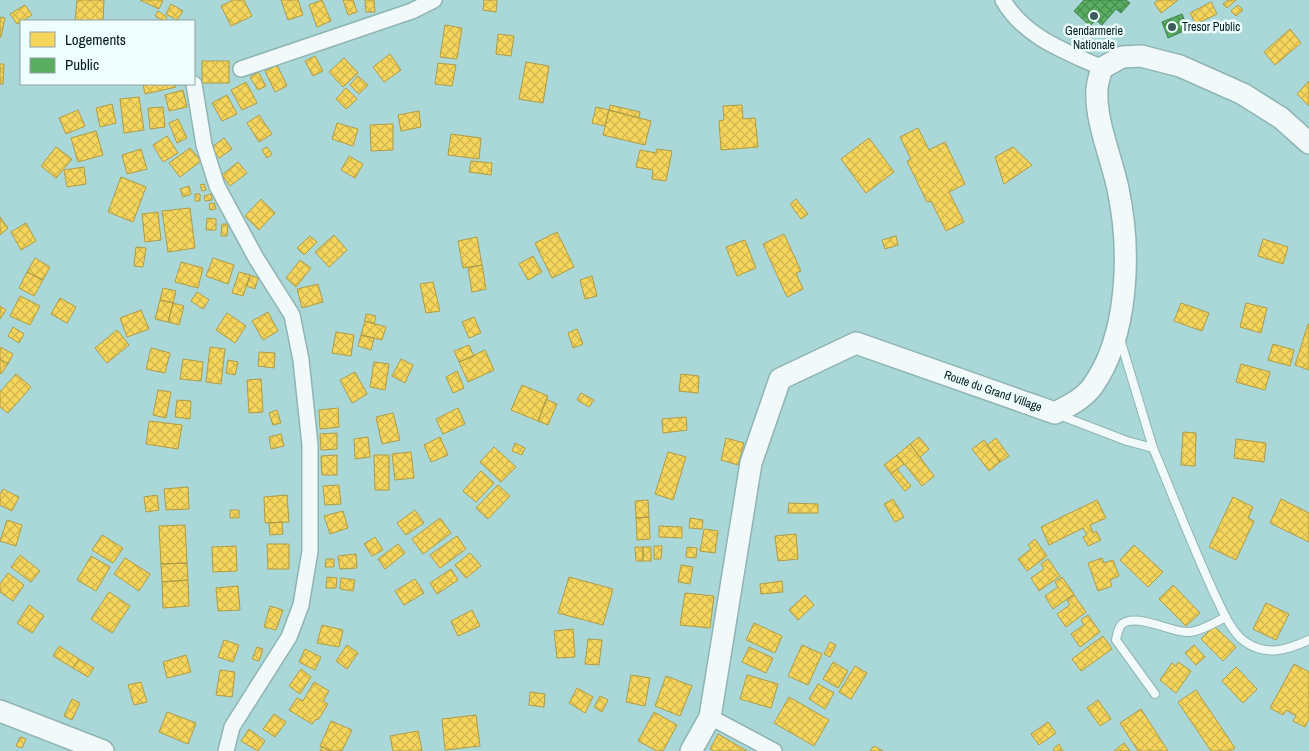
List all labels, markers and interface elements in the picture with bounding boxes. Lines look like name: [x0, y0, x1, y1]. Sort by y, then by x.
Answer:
marker: Gendarmerie Nationale: [1088, 10, 1100, 22]
place label: Tresor Public: [1182, 19, 1240, 35]
legend: [20, 20, 195, 85]
marker: Tresor Public: [1166, 21, 1178, 33]
place label: Gendarmerie Nationale: [1065, 23, 1123, 53]
text: Logements: [65, 29, 126, 50]
text: Public: [65, 54, 99, 75]
street label: Route du Grand Village: [942, 367, 1044, 415]

